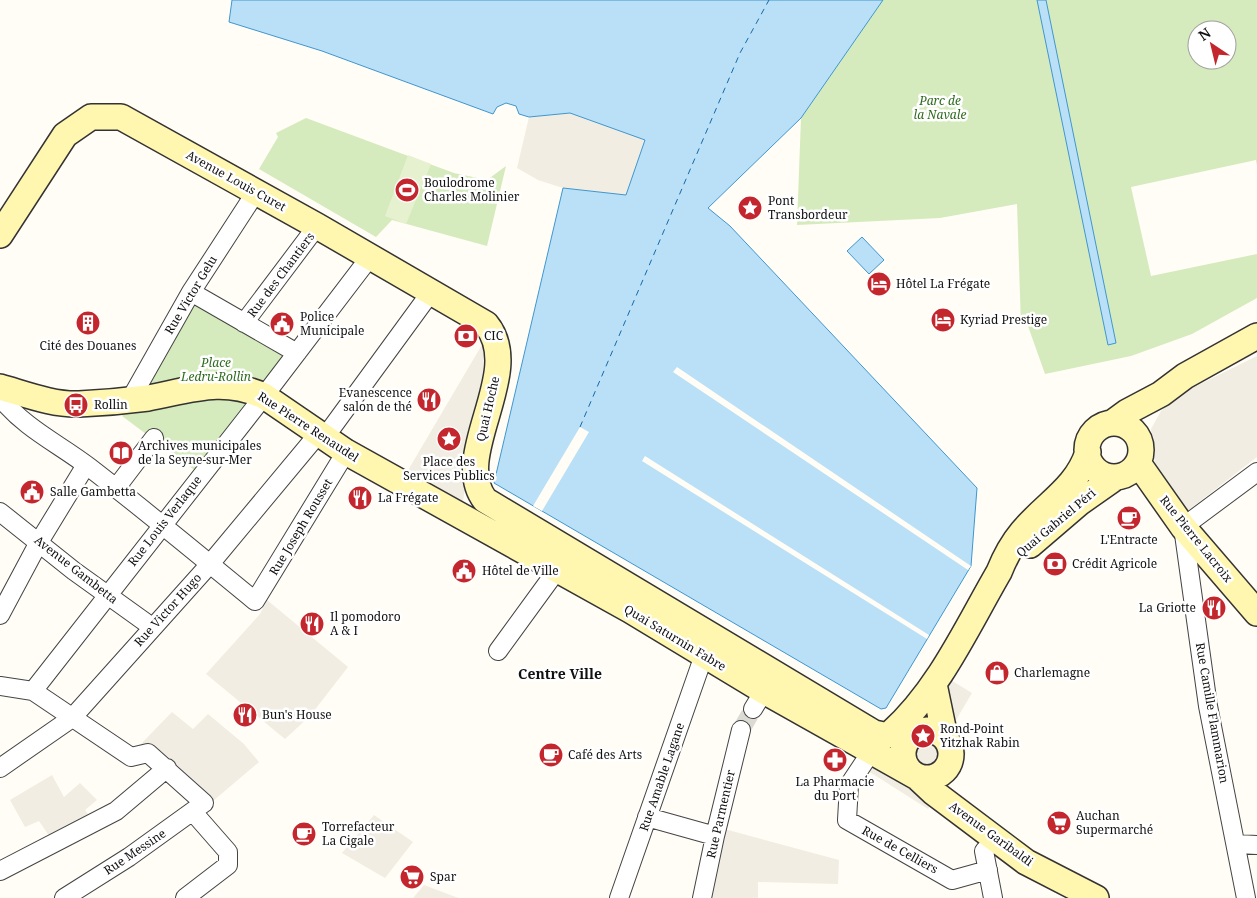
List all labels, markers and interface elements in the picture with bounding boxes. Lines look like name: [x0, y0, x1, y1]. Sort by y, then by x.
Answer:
north arrow: [1187, 20, 1237, 70]
text: N: [1194, 23, 1214, 45]
park label: Parc de la Navale: [914, 92, 966, 123]
street label: Avenue Louis Curet: [183, 146, 289, 215]
place label: Boulodrome Charles Molinier: [424, 174, 520, 205]
sports icon: Boulodrome Charles Molinier: [394, 177, 420, 203]
place label: Pont Transbordeur: [768, 192, 848, 223]
place icon: Pont Transbordeur: [737, 195, 763, 221]
street label: Rue des Chantiers: [243, 229, 318, 321]
street label: Rue Victor Gelu: [160, 252, 221, 337]
hotel icon: Hôtel La Frégate: [866, 271, 892, 297]
place label: Hôtel La Frégate: [896, 275, 990, 292]
hotel icon: Kyriad Prestige: [930, 307, 956, 333]
place label: Police Municipale: [300, 308, 364, 339]
building icon: Cité des Douanes: [75, 310, 101, 336]
public building icon: Police Municipale: [269, 311, 295, 337]
place label: Kyriad Prestige: [960, 311, 1047, 328]
bank icon: CIC: [453, 323, 479, 349]
place label: CIC: [484, 327, 503, 344]
place label: Cité des Douanes: [40, 337, 136, 354]
park label: Place Ledru-Rollin: [180, 354, 251, 385]
street label: Quai Hoche: [472, 375, 503, 443]
place label: Evanescence salon de thé: [339, 384, 412, 415]
restaurant icon: Evanescence salon de thé: [416, 387, 442, 413]
street label: Rue Pierre Renaudel: [254, 388, 362, 466]
bus stop icon: Rollin: [63, 392, 89, 418]
place label: Rollin: [94, 396, 128, 413]
place icon: Place des Services Publics: [436, 426, 462, 452]
place label: Archives municipales de la Seyne-sur-Mer: [138, 437, 261, 468]
library icon: Archives municipales de la Seyne-sur-Mer: [108, 440, 134, 466]
place label: Place des Services Publics: [403, 453, 495, 484]
street label: Rue Louis Verlaque: [124, 472, 205, 570]
street label: Rue Joseph Rousset: [265, 475, 336, 578]
public building icon: Salle Gambetta: [19, 479, 45, 505]
place label: Salle Gambetta: [50, 483, 136, 500]
street label: Quai Gabriel Péri: [1012, 484, 1099, 561]
restaurant icon: La Frégate: [347, 485, 373, 511]
place label: La Frégate: [378, 489, 438, 506]
street label: Rue Pierre Lacroix: [1156, 492, 1237, 586]
cafe icon: L'Entracte: [1116, 505, 1142, 531]
place label: L'Entracte: [1100, 531, 1158, 548]
street label: Avenue Gambetta: [31, 532, 122, 608]
bank icon: Crédit Agricole: [1042, 551, 1068, 577]
place label: Crédit Agricole: [1072, 555, 1157, 572]
public building icon: Hôtel de Ville: [451, 558, 477, 584]
place label: Hôtel de Ville: [482, 562, 559, 579]
street label: Rue Victor Hugo: [130, 569, 205, 650]
restaurant icon: La Griotte: [1201, 595, 1227, 621]
place label: La Griotte: [1139, 599, 1196, 616]
street label: Quai Saturnin Fabre: [621, 600, 729, 675]
place label: Il pomodoro A & I: [330, 608, 401, 639]
restaurant icon: Il pomodoro A & I: [299, 611, 325, 637]
street label: Rue Camille Flammarion: [1192, 641, 1233, 785]
shop icon: Charlemagne: [984, 660, 1010, 686]
district label: Centre Ville: [518, 664, 602, 683]
place label: Charlemagne: [1014, 664, 1090, 681]
restaurant icon: Bun's House: [232, 702, 258, 728]
place label: Bun's House: [262, 706, 332, 723]
street label: Rue Amable Lagane: [635, 720, 688, 833]
place label: Rond-Point Yitzhak Rabin: [939, 720, 1020, 751]
place icon: Rond-Point Yitzhak Rabin: [910, 723, 936, 749]
cafe icon: Café des Arts: [538, 742, 564, 768]
place label: Café des Arts: [568, 746, 642, 763]
pharmacy icon: La Pharmacie du Port: [822, 747, 848, 773]
street label: Rue Parmentier: [702, 768, 739, 860]
place label: La Pharmacie du Port: [796, 773, 874, 804]
street label: Avenue Garibaldi: [946, 797, 1037, 870]
place label: Auchan Supermarché: [1076, 807, 1153, 838]
supermarket icon: Auchan Supermarché: [1046, 810, 1072, 836]
place label: Torrefacteur La Cigale: [322, 818, 395, 849]
cafe icon: Torrefacteur La Cigale: [291, 821, 317, 847]
street label: Rue de Celliers: [859, 822, 941, 877]
street label: Rue Messine: [100, 825, 169, 879]
supermarket icon: Spar: [399, 864, 425, 890]
place label: Spar: [430, 868, 457, 885]

